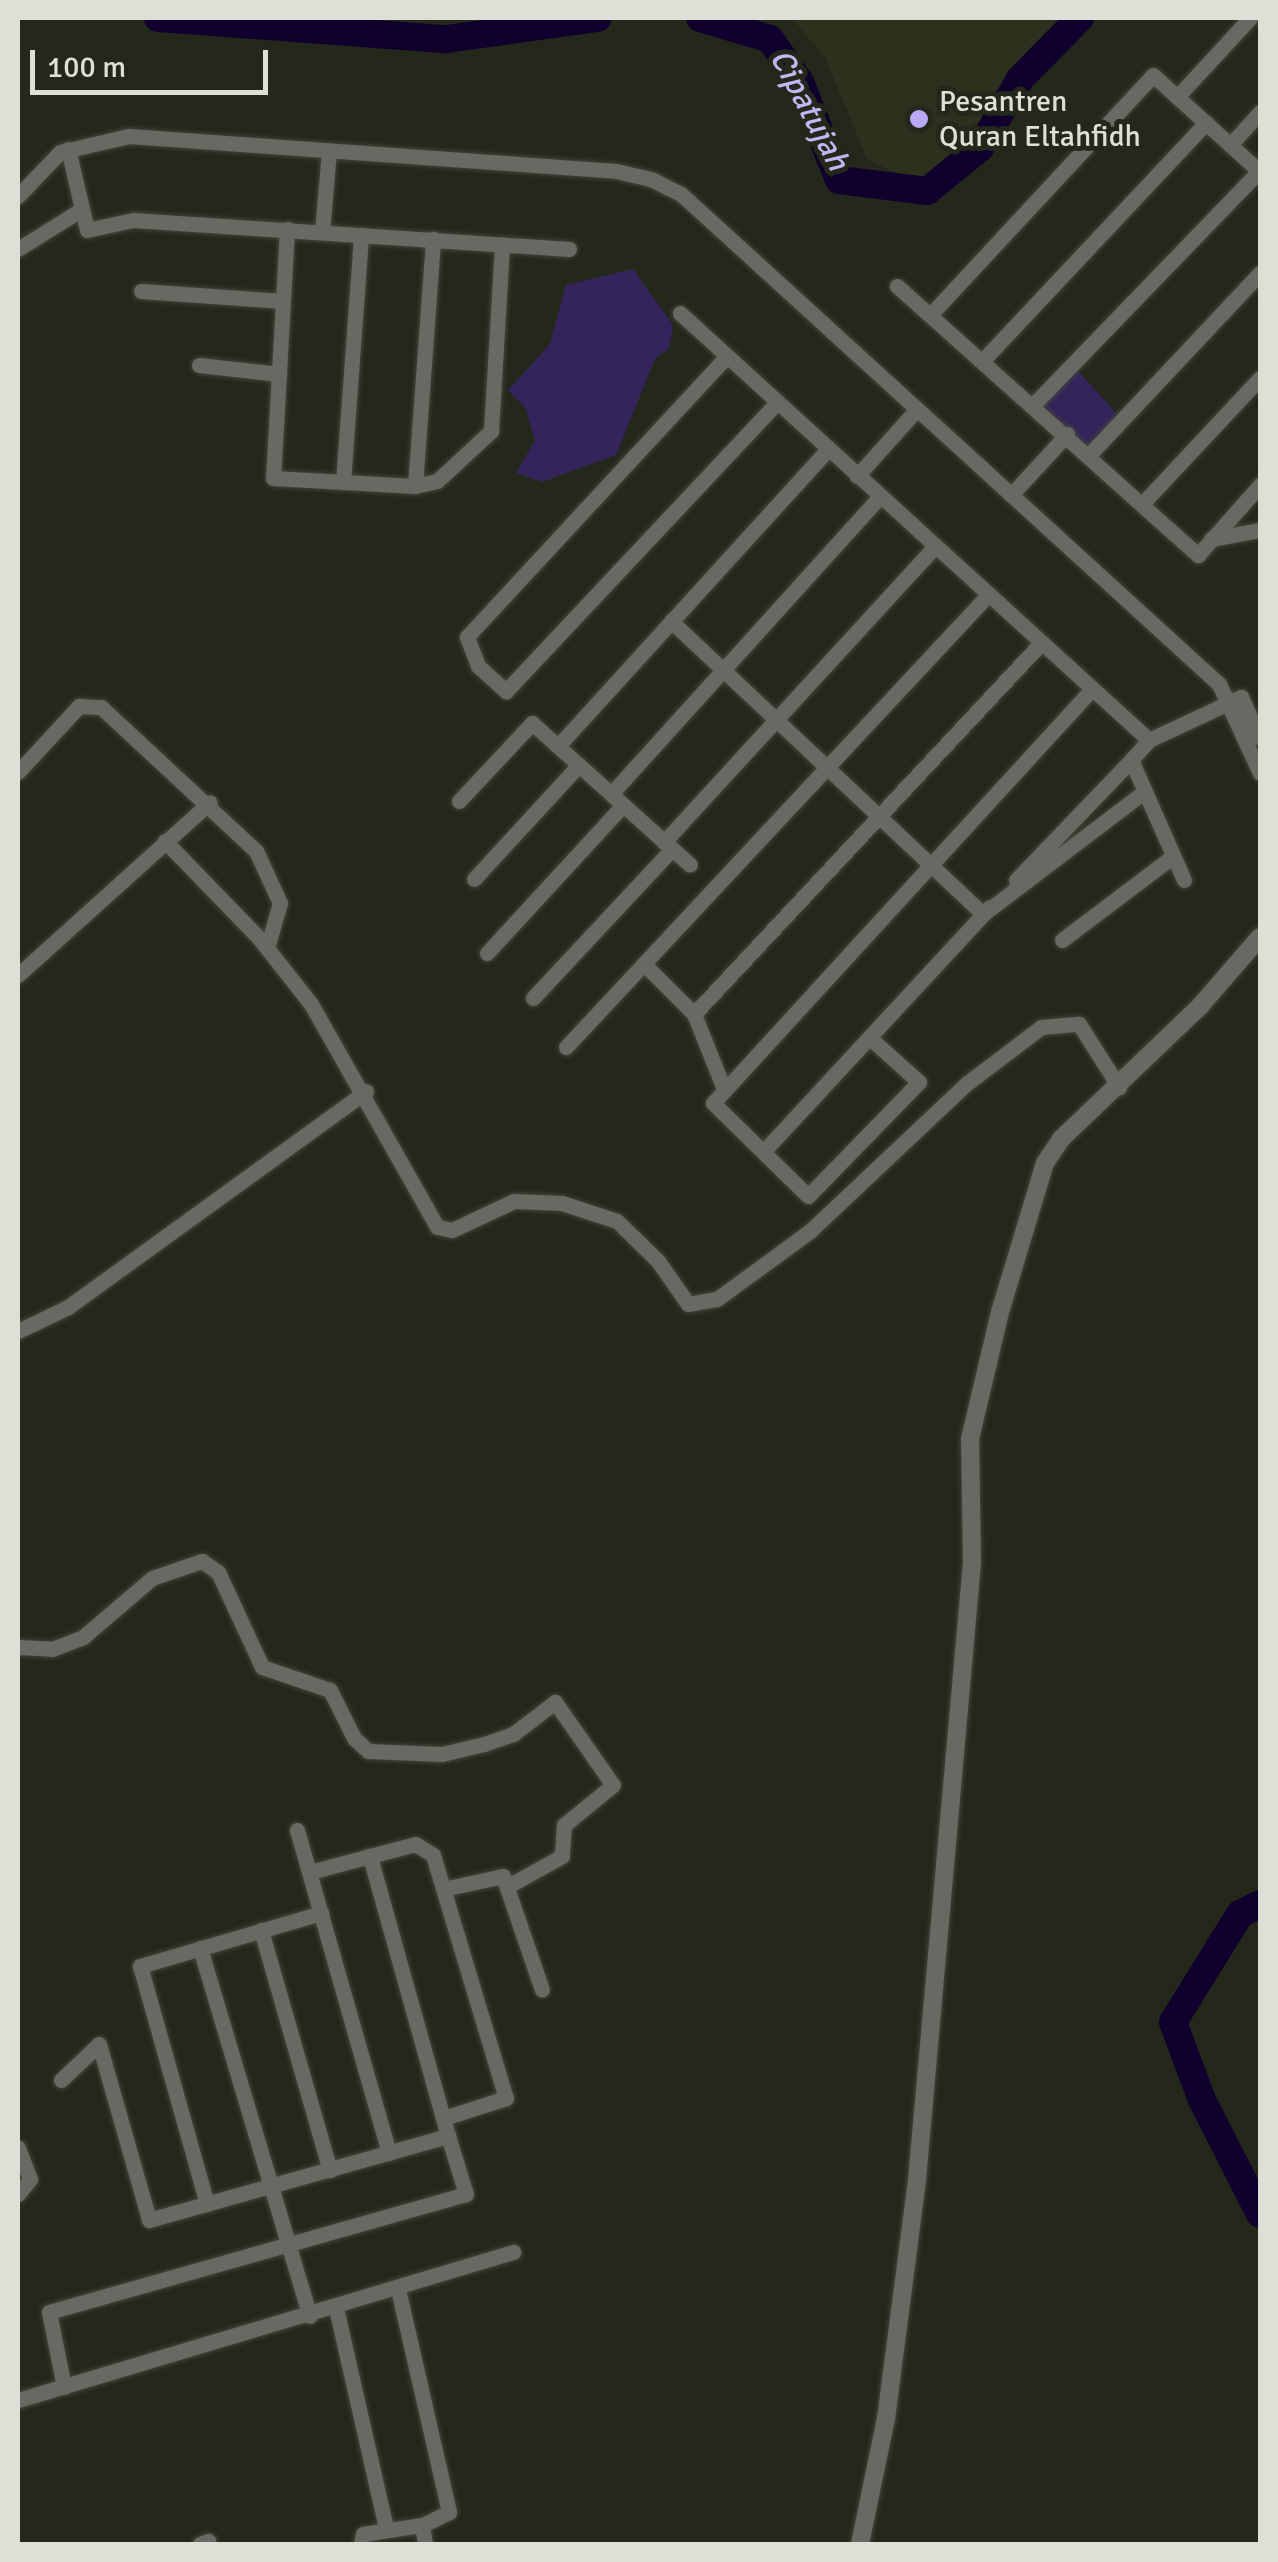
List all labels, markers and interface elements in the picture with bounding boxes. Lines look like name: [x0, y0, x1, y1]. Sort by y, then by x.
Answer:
scale bar: [35, 30, 272, 92]
water label: Cipatujah: [761, 43, 857, 177]
text: 100 m: [47, 49, 126, 86]
place label: Pesantren Quran Eltahfidh: [939, 84, 1141, 154]
marker: Pesantren Quran Eltahfidh: [908, 108, 930, 130]

